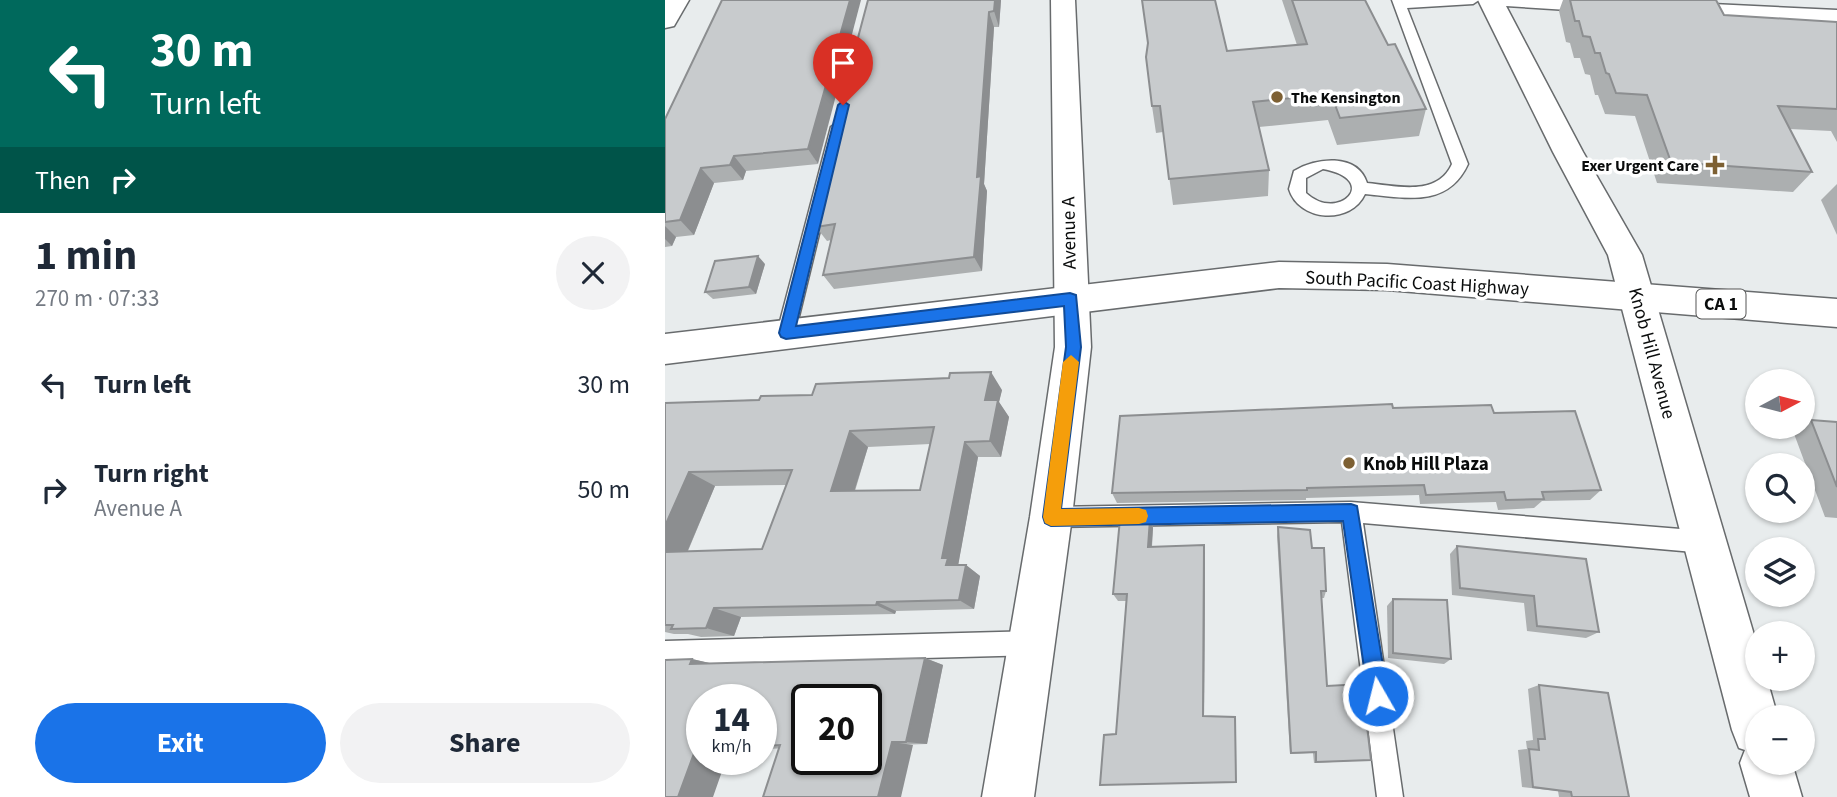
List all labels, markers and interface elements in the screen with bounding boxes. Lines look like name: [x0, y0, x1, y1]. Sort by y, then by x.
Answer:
text: 30 m: [150, 16, 254, 86]
icon: left: [35, 28, 126, 119]
pin: [813, 33, 873, 105]
icon: arrive: [824, 44, 862, 82]
text: Turn left: [150, 81, 261, 127]
place label: The Kensington: [1291, 87, 1401, 109]
marker: The Kensington: [1269, 89, 1285, 105]
place label: Exer Urgent Care: [1581, 155, 1699, 177]
marker: Exer Urgent Care: [1705, 155, 1725, 175]
icon: right: [104, 161, 142, 199]
text: Then: [35, 162, 90, 199]
street label: Avenue A: [1055, 196, 1084, 270]
text: 1 min: [35, 226, 137, 286]
button: close: [556, 236, 630, 310]
street label: South Pacific Coast Highway: [1304, 264, 1530, 303]
text: 270 m · 07:33: [35, 282, 159, 315]
street label: Knob Hill Avenue: [1621, 285, 1682, 422]
road number: CA 1: [1697, 290, 1745, 318]
icon: left: [35, 366, 73, 404]
text: Turn left: [94, 366, 191, 403]
text: 30 m: [577, 366, 630, 403]
north arrow: [1745, 369, 1815, 439]
map controls: [1745, 369, 1815, 775]
place label: Knob Hill Plaza: [1363, 451, 1489, 478]
button: search: [1745, 453, 1815, 523]
text: Turn right: [94, 455, 209, 492]
marker: Knob Hill Plaza: [1341, 455, 1357, 471]
icon: right: [35, 471, 73, 509]
text: 50 m: [577, 471, 630, 508]
text: Avenue A: [94, 492, 182, 525]
button: layers: [1745, 537, 1815, 607]
button: +: [1745, 621, 1815, 691]
position arrow: [1341, 659, 1415, 733]
speed limit sign: 20: [791, 684, 882, 775]
text: 14: [713, 695, 750, 745]
button: Exit: [35, 703, 326, 783]
button: Share: [340, 703, 630, 783]
button: −: [1745, 705, 1815, 775]
text: km/h: [712, 734, 751, 759]

